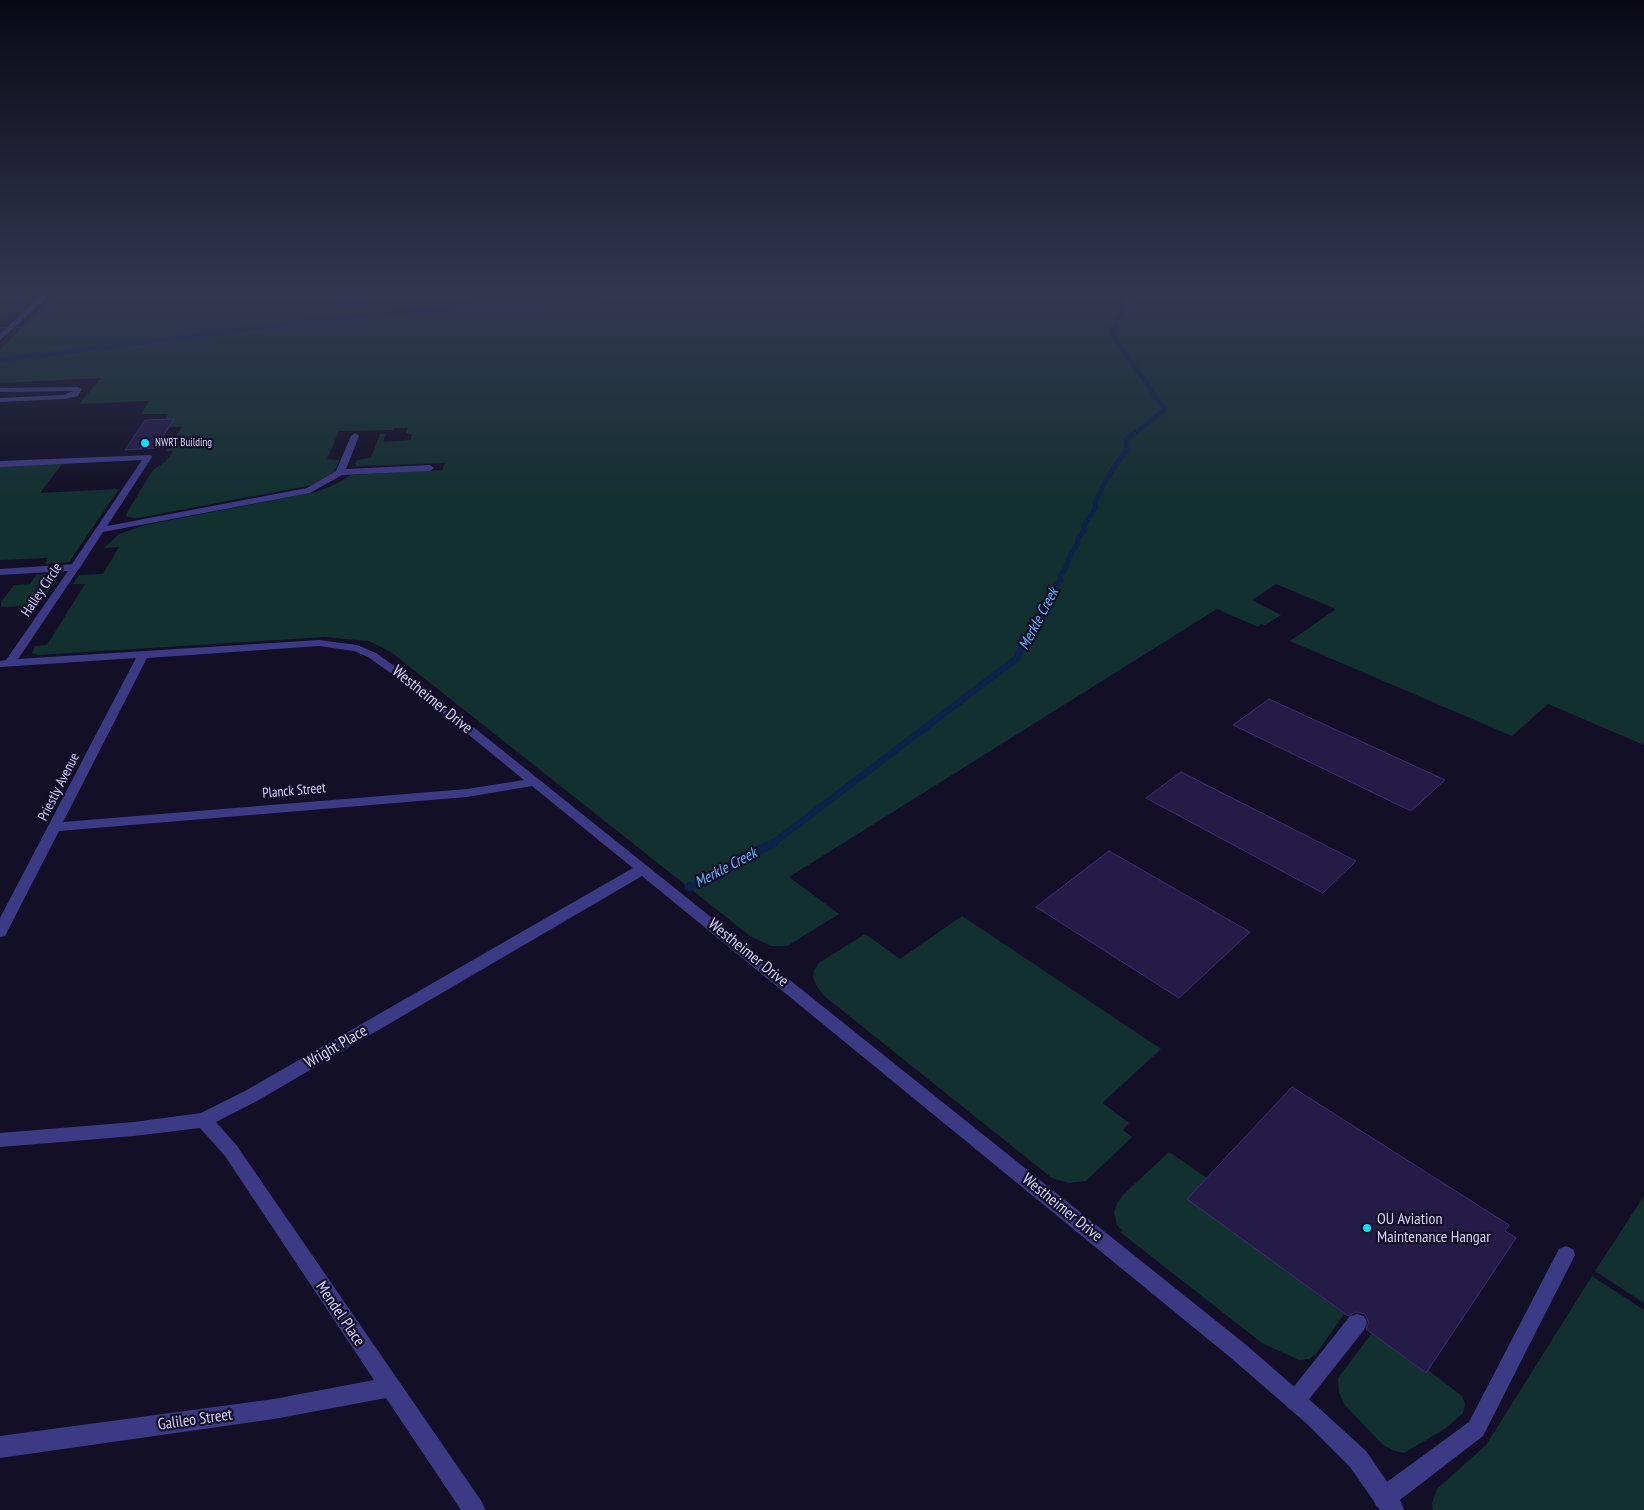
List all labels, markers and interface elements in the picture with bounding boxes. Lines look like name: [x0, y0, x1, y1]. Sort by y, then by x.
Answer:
place label: NWRT Building: [155, 436, 212, 450]
marker: NWRT Building: [139, 437, 151, 449]
street label: Halley Circle: [18, 560, 66, 620]
water label: Merkle Creek: [1015, 585, 1063, 653]
street label: Westheimer Drive: [388, 662, 476, 738]
street label: Priestly Avenue: [35, 750, 83, 824]
street label: Planck Street: [262, 780, 326, 802]
water label: Merkle Creek: [692, 844, 760, 892]
street label: Westheimer Drive: [704, 915, 792, 991]
street label: Wright Place: [301, 1021, 371, 1073]
street label: Westheimer Drive: [1018, 1170, 1106, 1246]
place label: OU Aviation Maintenance Hangar: [1377, 1209, 1491, 1247]
marker: OU Aviation Maintenance Hangar: [1361, 1222, 1373, 1234]
street label: Mendel Place: [311, 1278, 369, 1350]
street label: Galileo Street: [156, 1405, 234, 1435]

